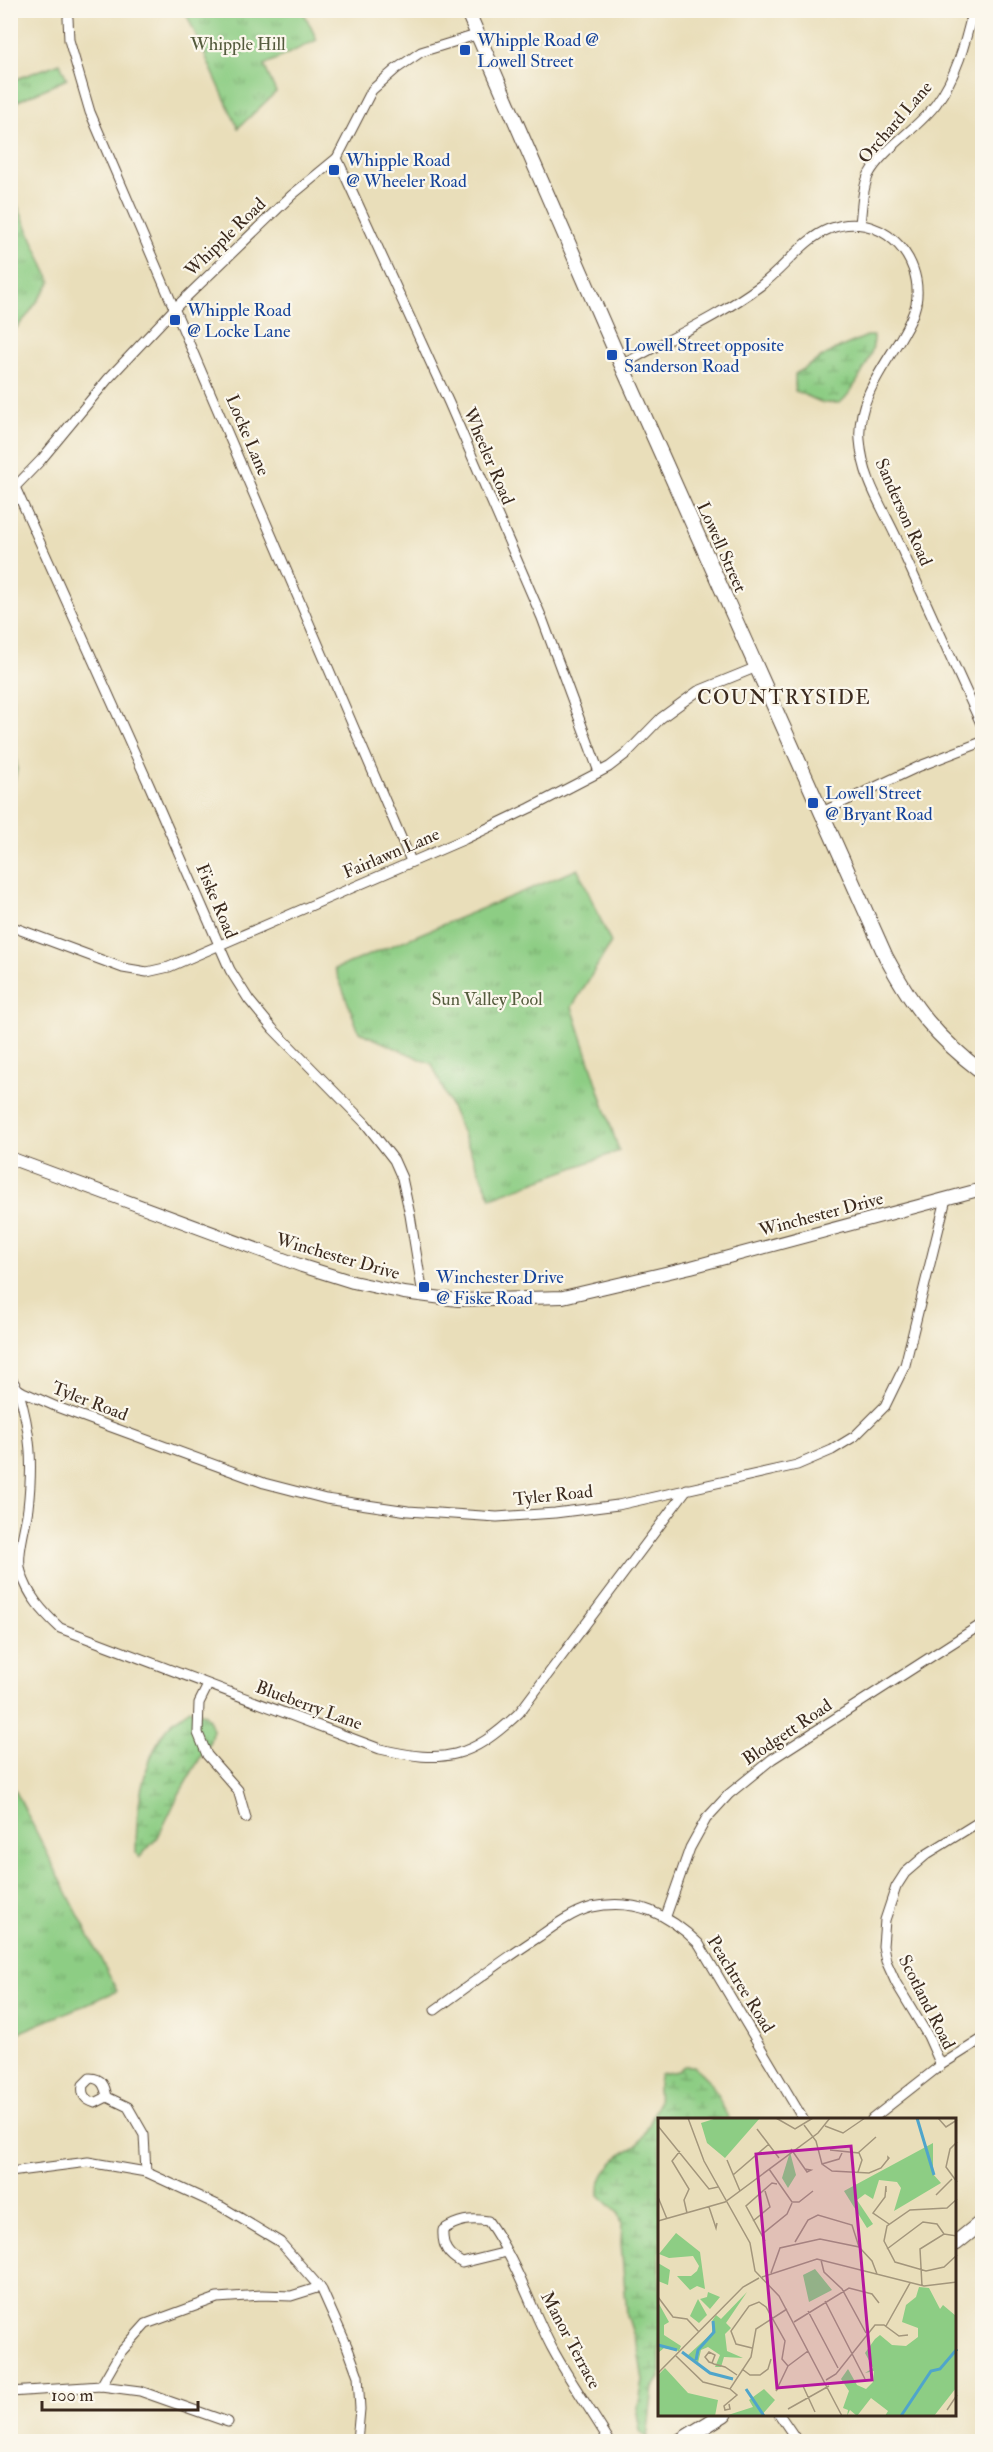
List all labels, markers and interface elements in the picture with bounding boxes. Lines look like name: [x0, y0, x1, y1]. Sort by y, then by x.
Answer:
place label: Whipple Road @ Lowell Street: [476, 29, 599, 73]
park label: Whipple Hill: [189, 33, 286, 56]
marker: Whipple Road @ Lowell Street: [458, 43, 472, 57]
street label: Orchard Lane: [853, 76, 938, 168]
place label: Whipple Road @ Wheeler Road: [345, 149, 467, 193]
marker: Whipple Road @ Wheeler Road: [327, 163, 341, 177]
street label: Whipple Road: [179, 193, 271, 283]
place label: Whipple Road @ Locke Lane: [186, 299, 291, 343]
marker: Whipple Road @ Locke Lane: [168, 313, 182, 327]
place label: Lowell Street opposite Sanderson Road: [624, 334, 785, 378]
marker: Lowell Street opposite Sanderson Road: [605, 348, 619, 362]
street label: Locke Lane: [220, 391, 275, 480]
street label: Wheeler Road: [457, 403, 519, 508]
street label: Sanderson Road: [870, 455, 938, 570]
street label: Lowell Street: [691, 498, 752, 596]
district label: COUNTRYSIDE: [697, 685, 871, 710]
place label: Lowell Street @ Bryant Road: [825, 782, 933, 826]
marker: Lowell Street @ Bryant Road: [806, 796, 820, 810]
street label: Fairlawn Lane: [339, 823, 443, 884]
street label: Fiske Road: [190, 860, 243, 942]
park label: Sun Valley Pool: [431, 988, 543, 1011]
street label: Winchester Drive: [755, 1187, 886, 1242]
street label: Winchester Drive: [272, 1228, 403, 1285]
place label: Winchester Drive @ Fiske Road: [435, 1266, 564, 1310]
marker: Winchester Drive @ Fiske Road: [417, 1280, 431, 1294]
street label: Tyler Road: [49, 1376, 131, 1427]
street label: Tyler Road: [512, 1480, 594, 1511]
street label: Blueberry Lane: [252, 1676, 366, 1736]
street label: Blodgett Road: [738, 1694, 837, 1771]
street label: Peachtree Road: [702, 1931, 780, 2037]
street label: Scotland Road: [893, 1951, 960, 2054]
inset map: [658, 2118, 957, 2416]
street label: Manor Terrace: [535, 2287, 606, 2393]
scale bar: [42, 2374, 198, 2412]
text: 100 m: [51, 2384, 94, 2407]

